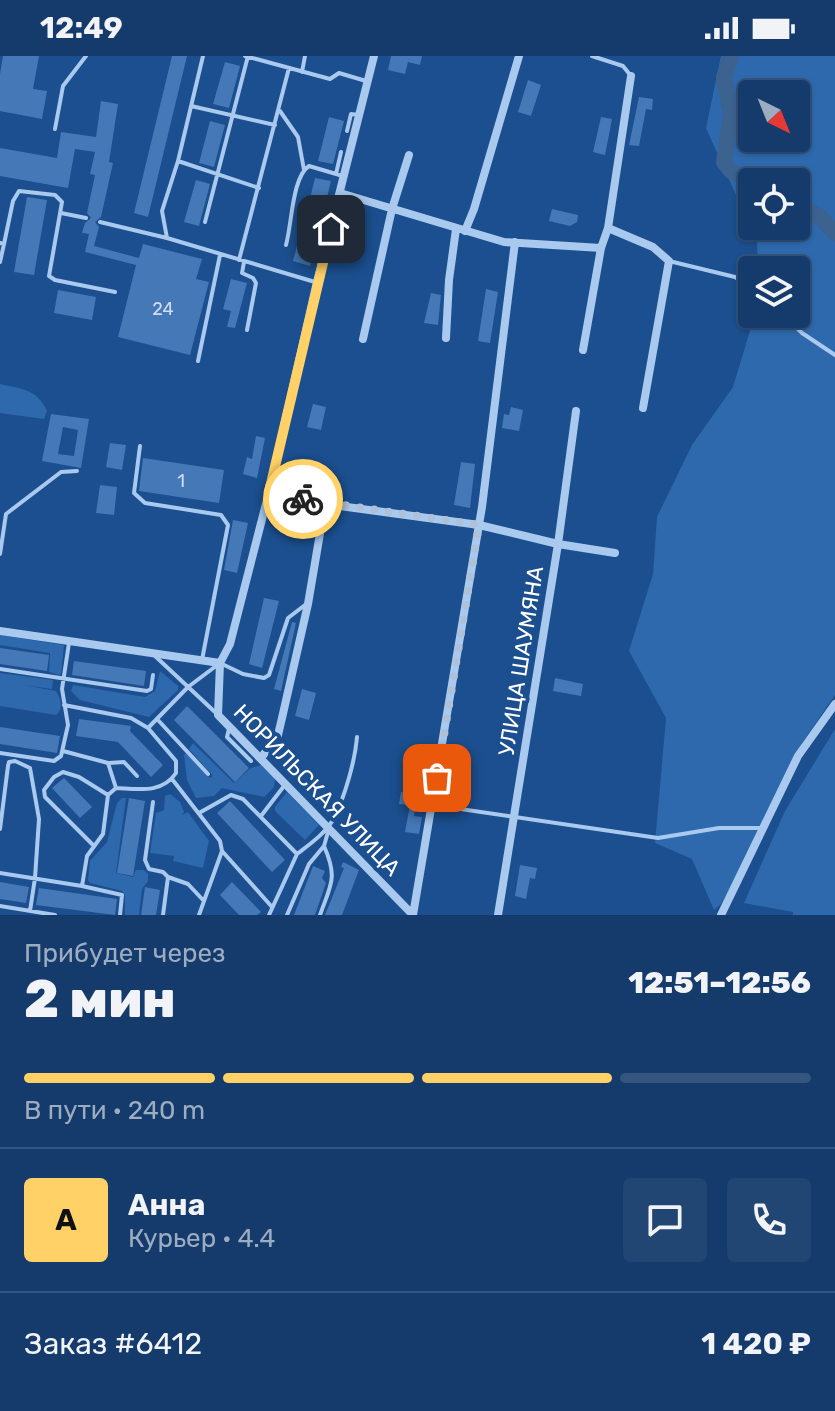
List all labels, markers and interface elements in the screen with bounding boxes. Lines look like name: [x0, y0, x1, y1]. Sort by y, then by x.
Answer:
text: 12:49: [40, 10, 123, 46]
north arrow: [738, 80, 810, 152]
map controls: [738, 80, 810, 328]
button: locate: [738, 168, 810, 240]
pin: [297, 195, 365, 263]
icon: home: [309, 207, 353, 251]
button: layers: [738, 256, 810, 328]
house number: 24: [152, 298, 174, 320]
courier: [263, 459, 343, 539]
house number: 1: [177, 470, 185, 492]
icon: bike: [281, 477, 325, 521]
street label: УЛИЦА ШАУМЯНА: [493, 564, 549, 758]
street label: НОРИЛЬСКАЯ УЛИЦА: [228, 699, 406, 882]
pin: [403, 744, 471, 812]
icon: bag: [415, 756, 459, 800]
text: Прибудет через: [24, 938, 225, 969]
text: 12:51–12:56: [628, 965, 811, 1001]
text: 2 мин: [24, 968, 176, 1030]
text: В пути · 240 m: [24, 1095, 205, 1126]
button: chat: [623, 1178, 707, 1262]
button: phone: [727, 1178, 811, 1262]
text: Анна: [128, 1187, 205, 1223]
text: А: [55, 1202, 77, 1238]
text: Курьер · 4.4: [128, 1223, 276, 1254]
text: Заказ #6412: [24, 1326, 202, 1362]
text: 1 420 ₽: [701, 1326, 811, 1362]

